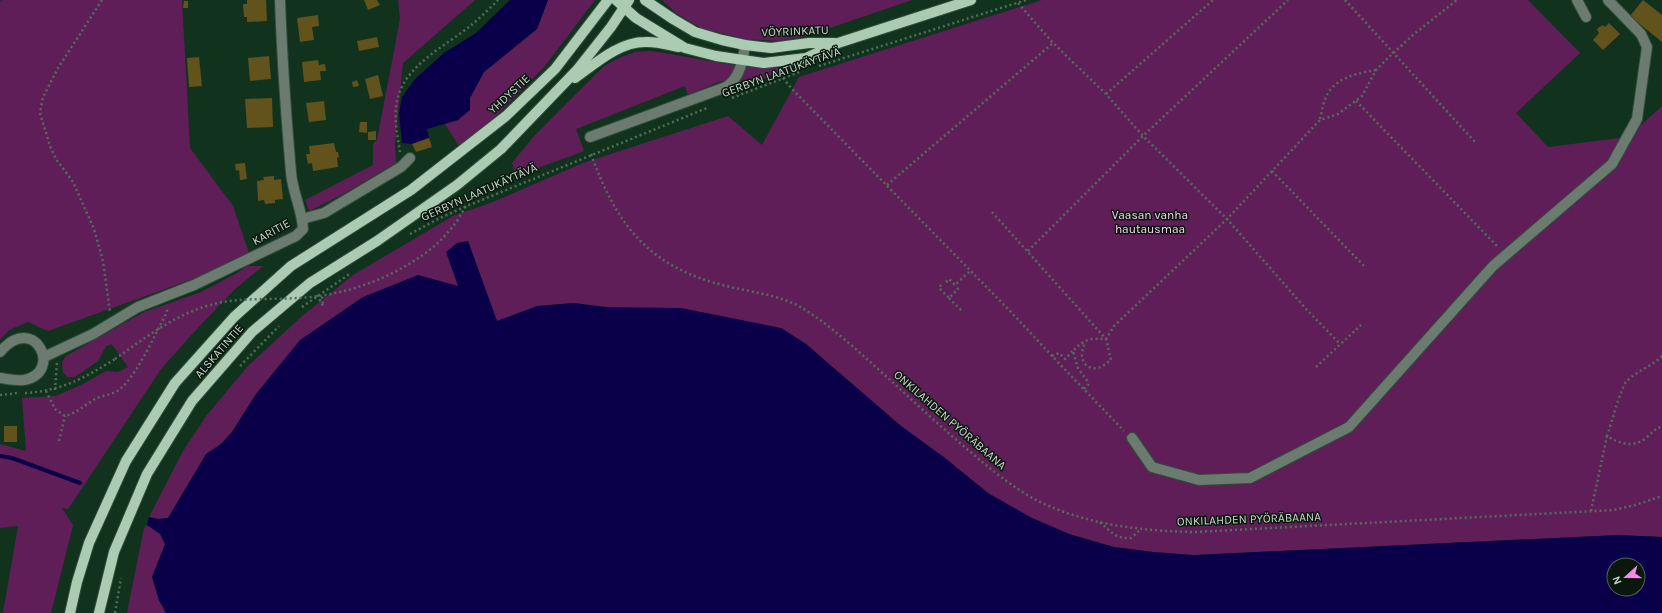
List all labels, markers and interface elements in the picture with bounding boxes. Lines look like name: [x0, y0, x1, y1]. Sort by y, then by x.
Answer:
street label: VÖYRINKATU: [761, 23, 829, 39]
street label: GERBYN LAATUKÄYTÄVÄ: [720, 44, 842, 100]
street label: YHDYSTIE: [485, 71, 533, 117]
street label: GERBYN LAATUKÄYTÄVÄ: [419, 160, 539, 224]
park label: Vaasan vanha hautausmaa: [1112, 208, 1188, 236]
street label: KARITIE: [250, 216, 292, 248]
street label: ALSKATINTIE: [192, 321, 246, 381]
street label: ONKILAHDEN PYÖRÄBAANA: [891, 367, 1009, 473]
street label: ONKILAHDEN PYÖRÄBAANA: [1177, 509, 1321, 529]
north arrow: [1606, 557, 1646, 597]
text: N: [1610, 574, 1625, 586]

